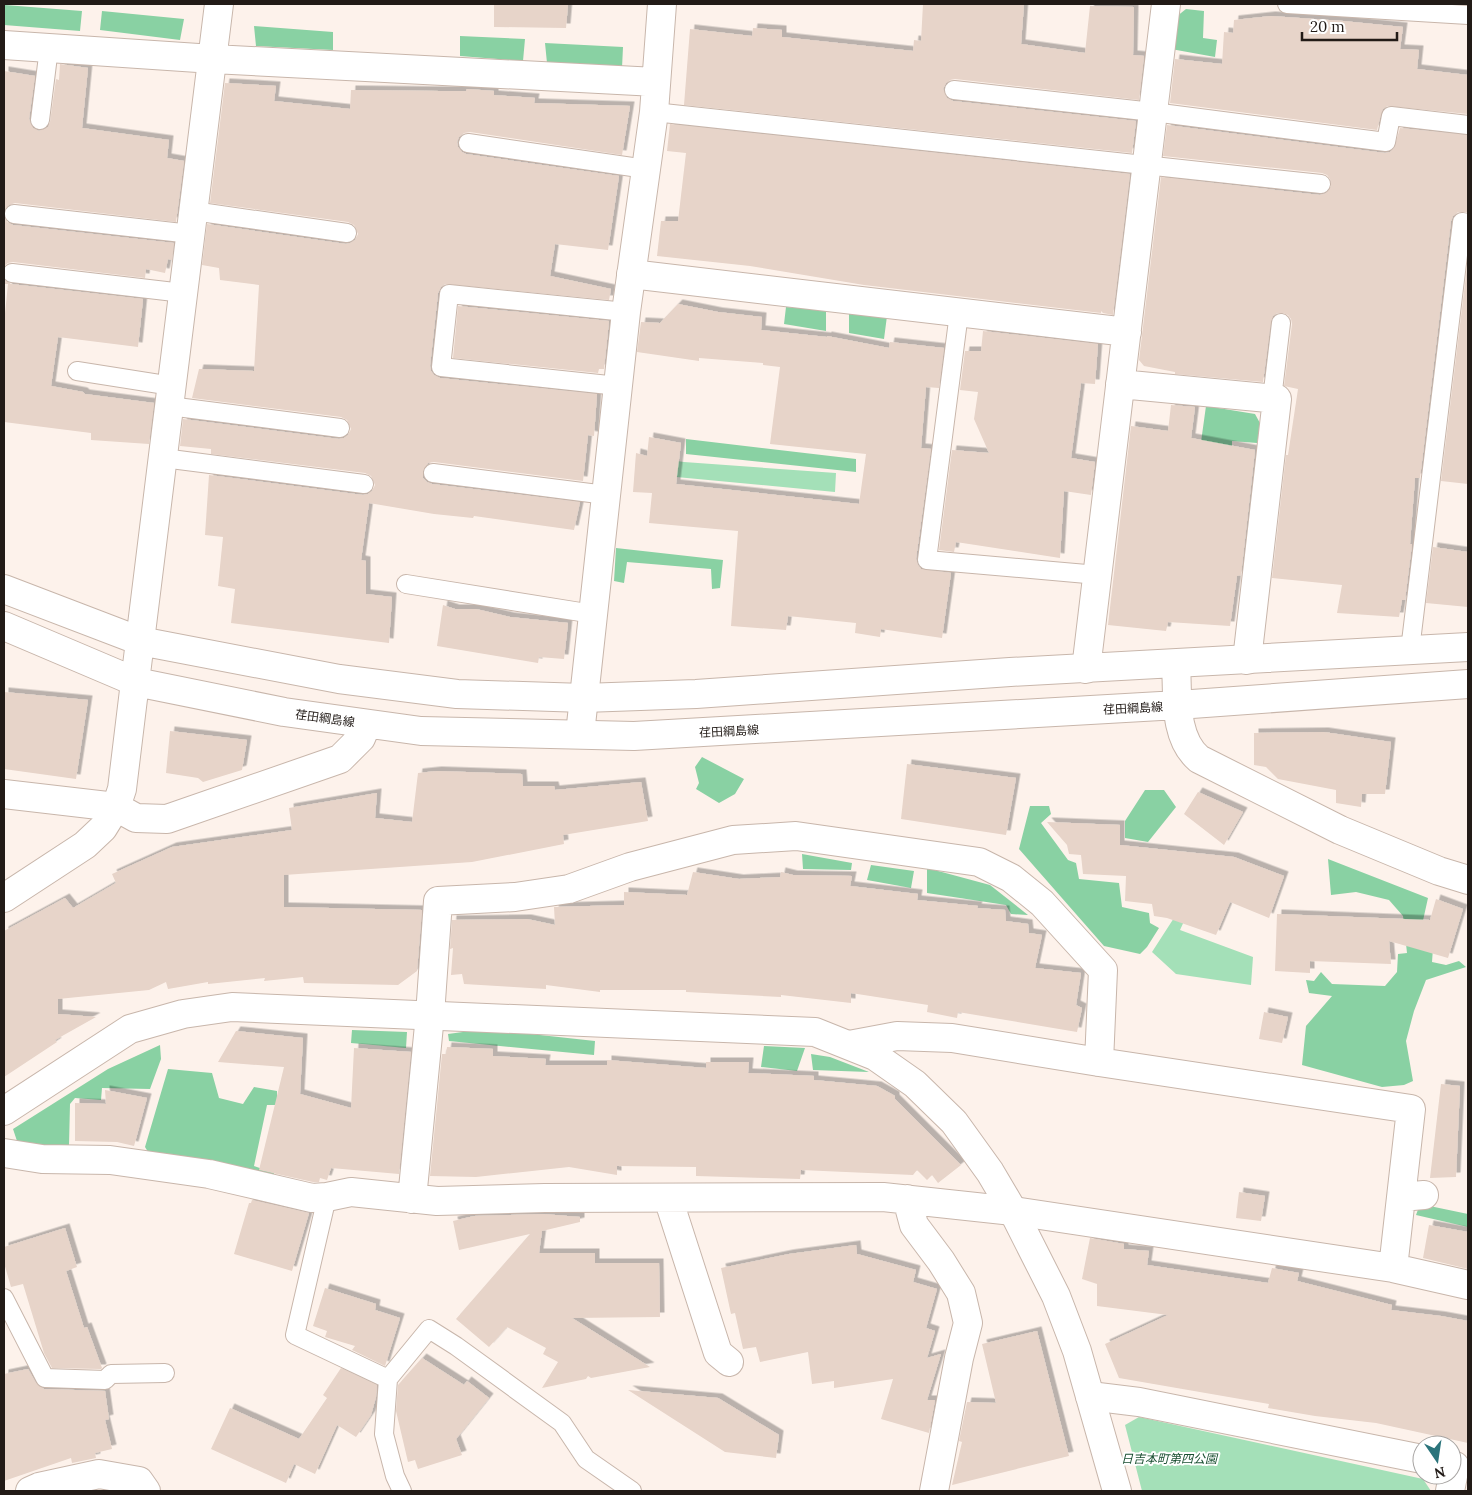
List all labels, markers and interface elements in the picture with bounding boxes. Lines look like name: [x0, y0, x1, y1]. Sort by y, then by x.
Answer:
scale bar: [1302, 10, 1397, 42]
text: 20 m: [1310, 17, 1345, 36]
street label: 荏田綱島線: [1103, 699, 1163, 717]
street label: 荏田綱島線: [294, 706, 356, 730]
street label: 荏田綱島線: [699, 722, 759, 740]
north arrow: [1412, 1435, 1462, 1485]
park label: 日吉本町第四公園: [1121, 1451, 1219, 1466]
text: N: [1432, 1463, 1447, 1483]

